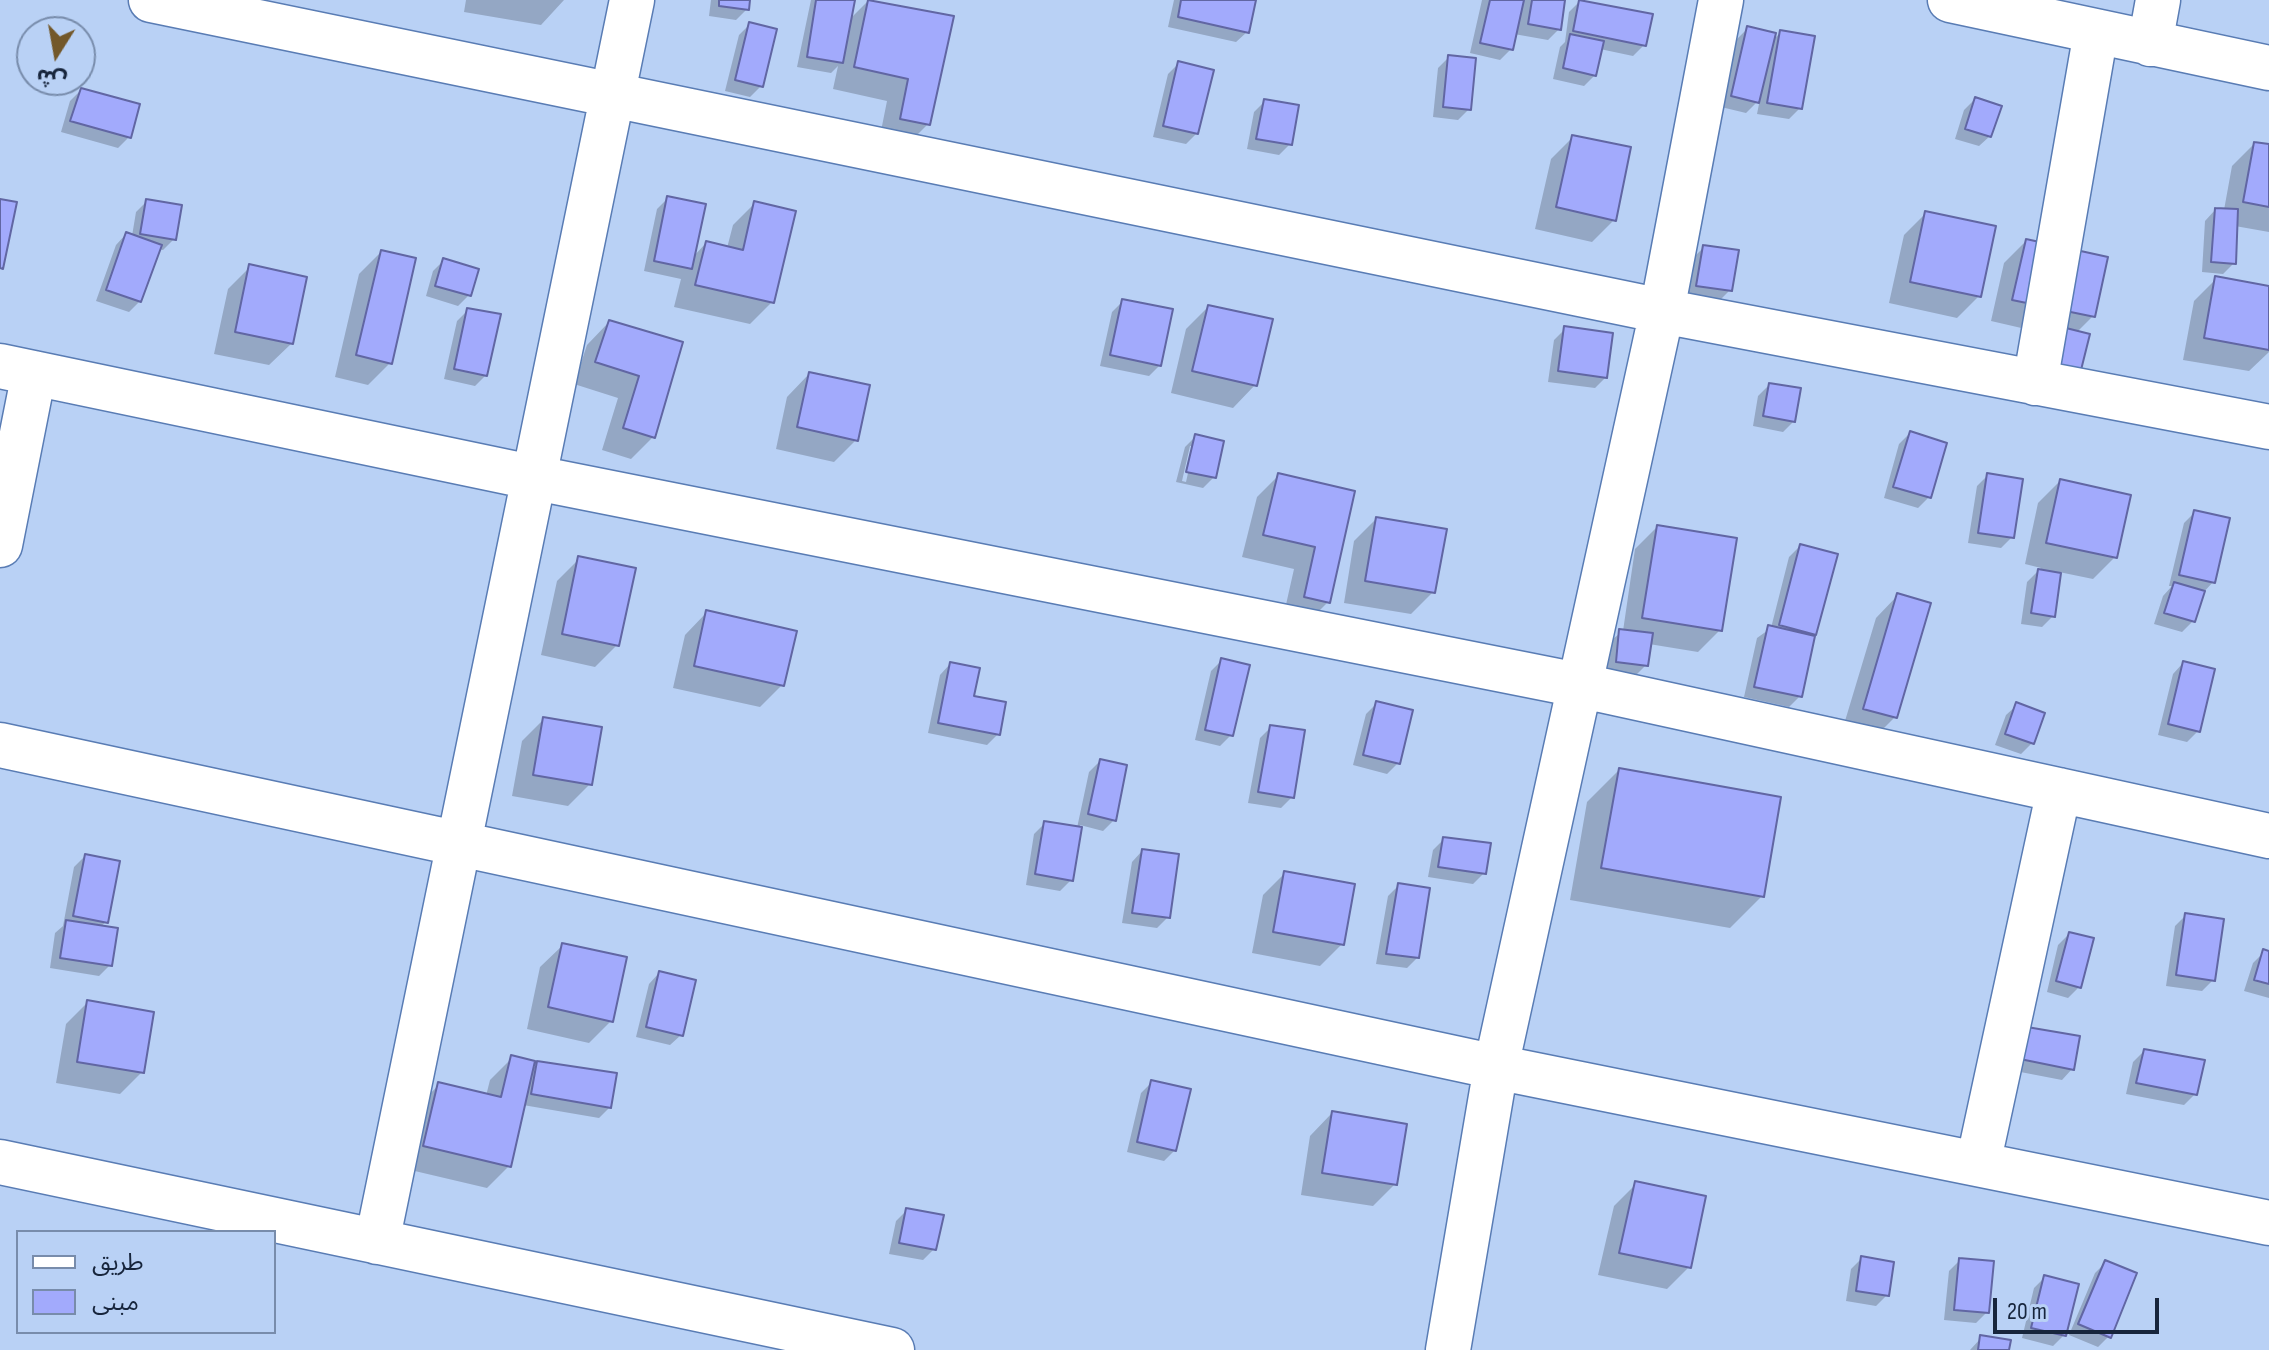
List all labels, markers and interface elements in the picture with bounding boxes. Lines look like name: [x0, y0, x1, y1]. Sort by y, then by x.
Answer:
north arrow: [16, 16, 96, 96]
text: ش: [34, 62, 69, 94]
legend: [16, 1230, 276, 1334]
text: طريق: [92, 1248, 144, 1277]
scale bar: [1997, 1282, 2163, 1332]
text: مبنى: [92, 1288, 139, 1317]
text: 20 m: [2007, 1297, 2047, 1326]

